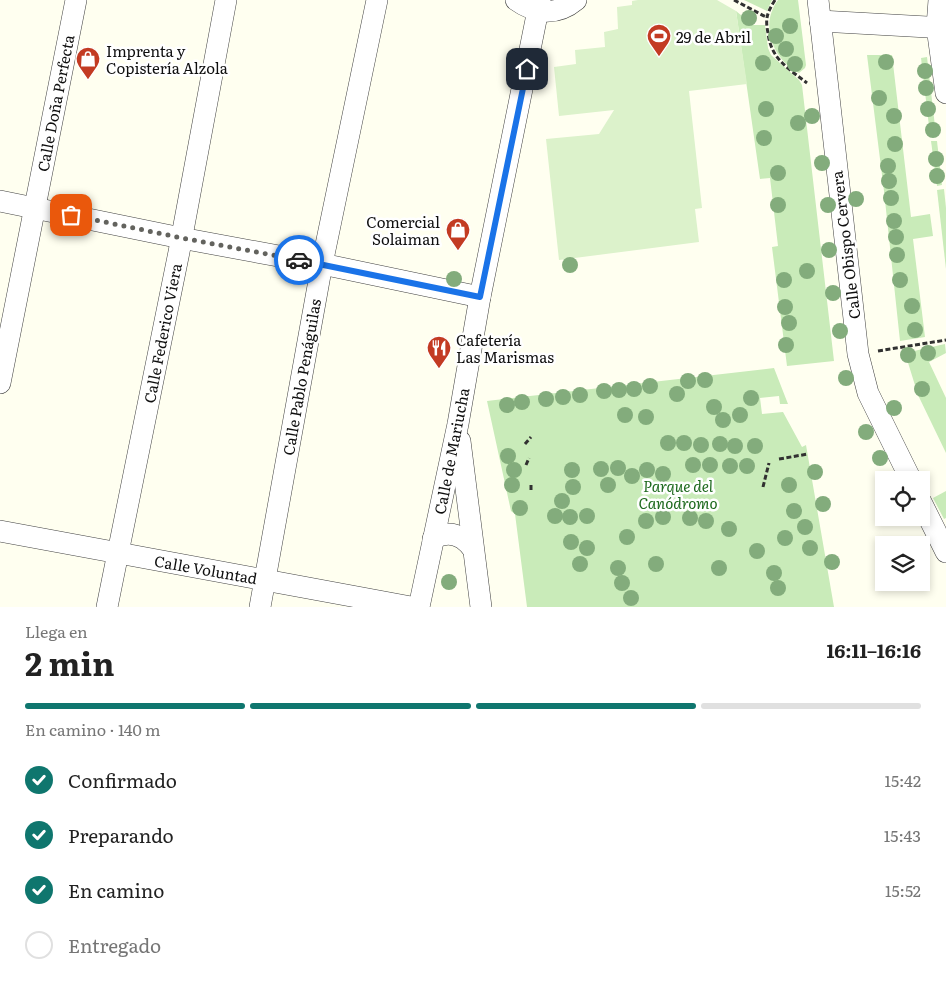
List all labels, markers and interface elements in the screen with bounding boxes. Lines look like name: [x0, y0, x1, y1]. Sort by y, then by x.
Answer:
sports icon: 29 de Abril: [646, 23, 672, 57]
place label: 29 de Abril: [676, 25, 751, 48]
street label: Calle Doña Perfecta: [30, 32, 80, 173]
place label: Imprenta y Copistería Alzola: [106, 39, 229, 79]
shop icon: Imprenta y Copistería Alzola: [75, 46, 101, 80]
pin: [506, 48, 548, 90]
icon: home: [513, 55, 541, 83]
street label: Calle Obispo Cervera: [824, 169, 865, 320]
pin: [50, 194, 92, 236]
icon: bag: [57, 201, 85, 229]
place label: Comercial Solaiman: [366, 210, 440, 250]
shop icon: Comercial Solaiman: [445, 217, 471, 251]
courier: [274, 235, 324, 285]
icon: car: [285, 246, 313, 274]
street label: Calle Federico Viera: [137, 260, 187, 405]
street label: Calle Pablo Penáguilas: [276, 297, 326, 457]
place label: Cafetería Las Marismas: [456, 328, 554, 368]
restaurant icon: Cafetería Las Marismas: [426, 335, 452, 369]
street label: Calle de Mariucha: [427, 385, 475, 516]
map controls: [875, 471, 930, 591]
button: locate: [875, 471, 930, 526]
park label: Parque del Canódromo: [638, 474, 718, 514]
button: layers: [875, 536, 930, 591]
street label: Calle Voluntad: [153, 549, 259, 589]
text: Llega en: [25, 619, 88, 643]
text: 16:11–16:16: [826, 636, 921, 664]
text: 2 min: [25, 638, 114, 686]
text: En camino · 140 m: [25, 717, 161, 741]
icon: check: [25, 766, 53, 794]
text: Confirmado: [68, 766, 177, 794]
text: 15:42: [884, 768, 921, 792]
icon: check: [25, 821, 53, 849]
text: Preparando: [68, 821, 174, 849]
text: 15:43: [884, 823, 921, 847]
icon: check: [25, 876, 53, 904]
text: En camino: [68, 876, 164, 904]
text: 15:52: [885, 878, 921, 902]
text: Entregado: [68, 931, 161, 959]

